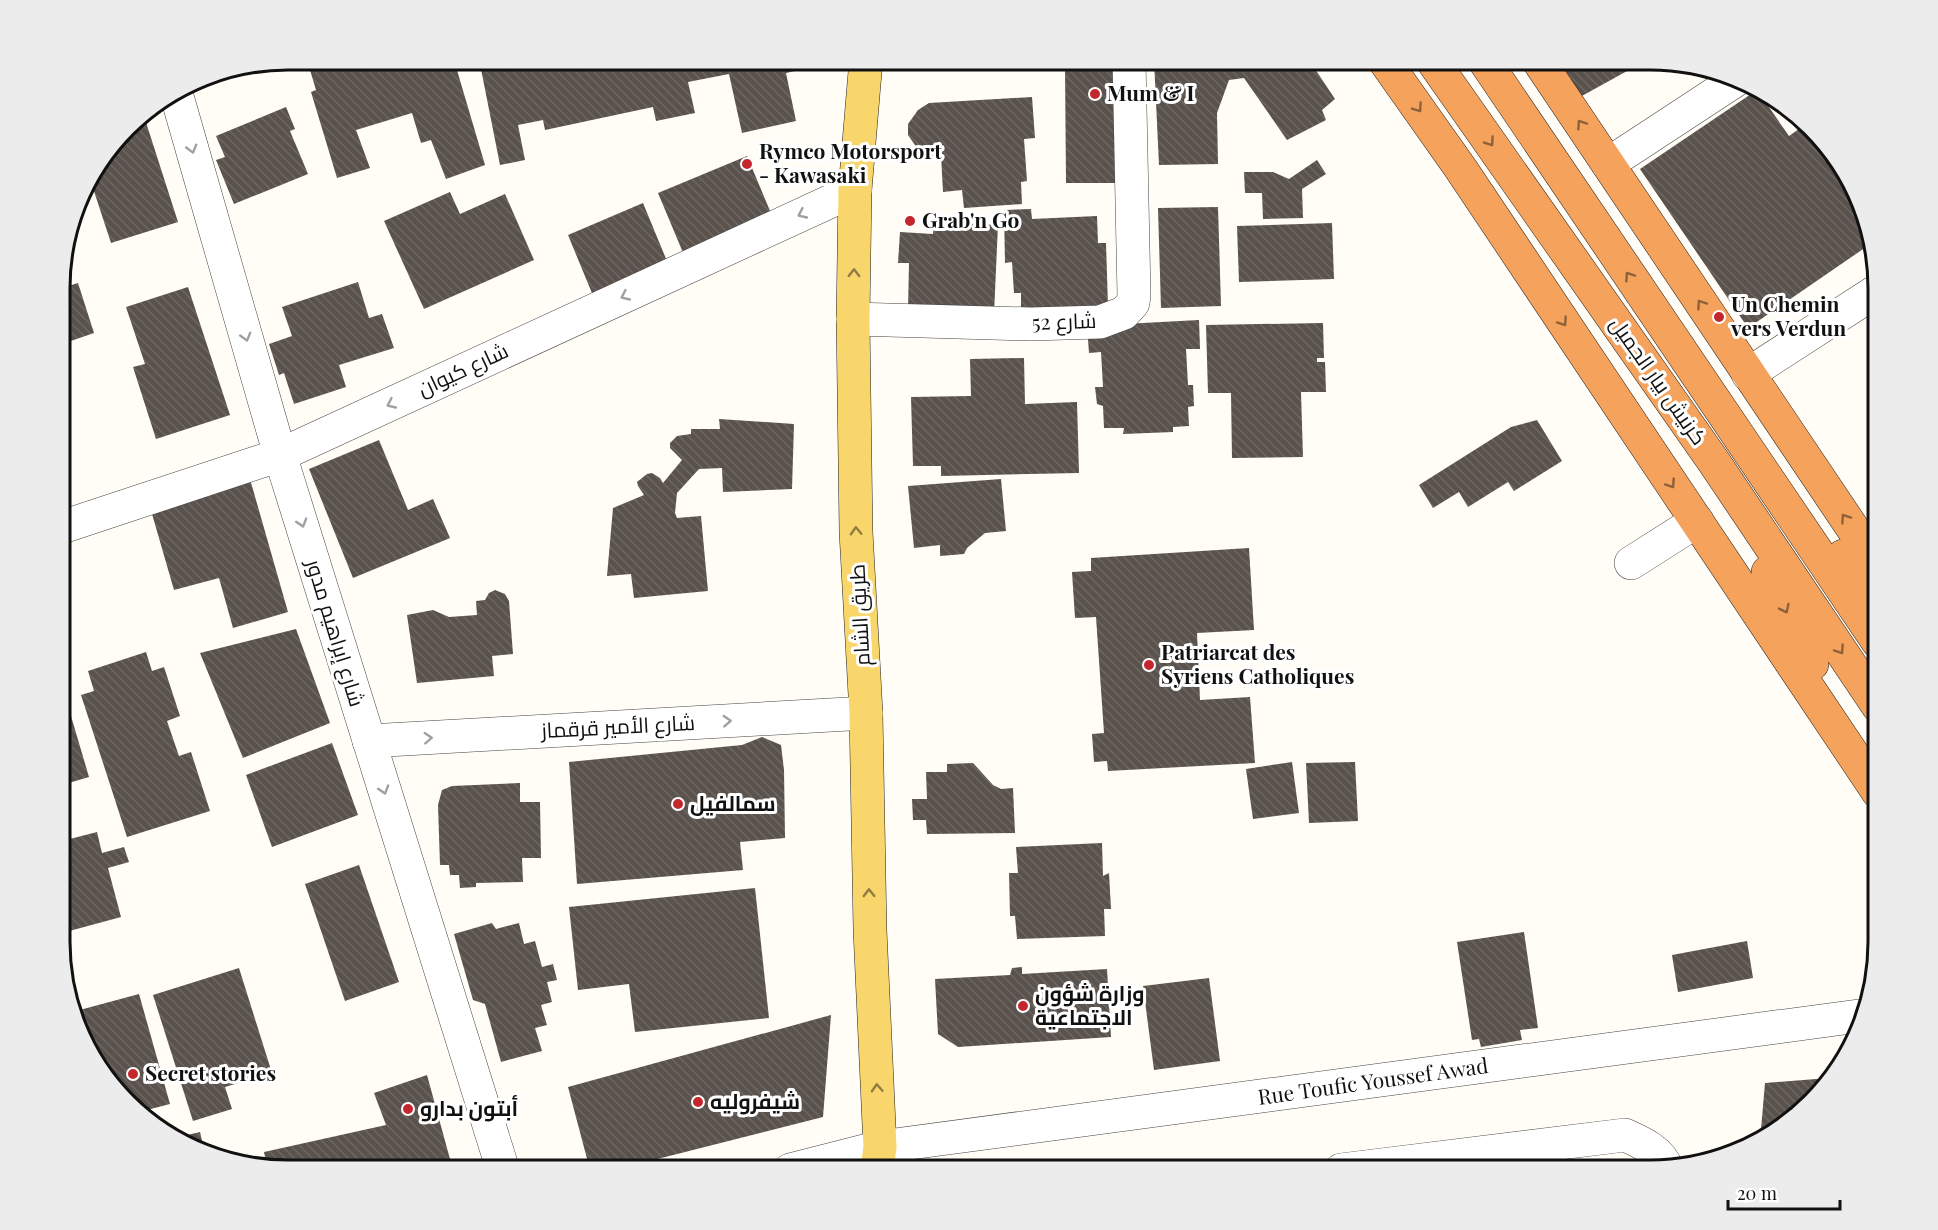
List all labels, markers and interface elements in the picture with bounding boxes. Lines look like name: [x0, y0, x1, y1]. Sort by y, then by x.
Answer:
place label: Mum & I: [1107, 78, 1195, 106]
marker: Mum & I: [1088, 87, 1102, 101]
one-way arrow: [1411, 101, 1422, 112]
one-way arrow: [1577, 120, 1588, 131]
place label: Rymco Motorsport - Kawasaki: [759, 136, 942, 188]
one-way arrow: [1483, 136, 1494, 147]
one-way arrow: [185, 143, 197, 154]
marker: Rymco Motorsport - Kawasaki: [740, 157, 754, 171]
place label: Grab'n Go: [922, 205, 1020, 233]
one-way arrow: [798, 207, 809, 219]
marker: Grab'n Go: [903, 214, 917, 228]
one-way arrow: [848, 268, 860, 277]
one-way arrow: [1625, 272, 1636, 283]
one-way arrow: [621, 288, 632, 300]
place label: Un Chemin vers Verdun: [1730, 289, 1846, 341]
one-way arrow: [1697, 299, 1708, 310]
street label: شارع 52: [1031, 305, 1097, 337]
street label: كرنيش بيار الجميل: [1604, 310, 1714, 450]
marker: Un Chemin vers Verdun: [1712, 310, 1726, 324]
one-way arrow: [1556, 315, 1567, 326]
one-way arrow: [239, 331, 251, 341]
street label: شارع كيوان: [412, 335, 513, 403]
one-way arrow: [386, 396, 397, 408]
one-way arrow: [1664, 477, 1675, 488]
one-way arrow: [1841, 514, 1852, 525]
one-way arrow: [294, 518, 307, 528]
one-way arrow: [849, 526, 862, 535]
street label: شارع إبراهيم مدور: [299, 554, 373, 710]
street label: طريق الشام: [841, 563, 877, 667]
one-way arrow: [1778, 603, 1790, 614]
place label: Patriarcat des Syriens Catholiques: [1161, 637, 1354, 689]
one-way arrow: [1833, 644, 1844, 655]
marker: Patriarcat des Syriens Catholiques: [1142, 658, 1156, 672]
street label: شارع الأمير قرقماز: [539, 707, 696, 745]
one-way arrow: [723, 715, 732, 728]
one-way arrow: [423, 731, 432, 744]
one-way arrow: [377, 784, 390, 795]
place label: سمالفيل: [690, 788, 776, 816]
marker: سمالفيل: [671, 797, 685, 811]
one-way arrow: [863, 889, 876, 898]
place label: وزارة شؤون الاجتماعية: [1035, 978, 1144, 1030]
marker: وزارة شؤون الاجتماعية: [1016, 999, 1030, 1013]
street label: Rue Toufic Youssef Awad: [1256, 1050, 1490, 1110]
place label: Secret stories: [145, 1058, 276, 1086]
marker: Secret stories: [126, 1067, 140, 1081]
one-way arrow: [871, 1084, 884, 1093]
place label: شيفروليه: [710, 1086, 800, 1115]
place label: أبتون بدارو: [420, 1093, 518, 1122]
marker: شيفروليه: [691, 1095, 705, 1109]
marker: أبتون بدارو: [401, 1102, 415, 1116]
scale bar: [1728, 1173, 1840, 1211]
text: 20 m: [1737, 1181, 1777, 1205]

